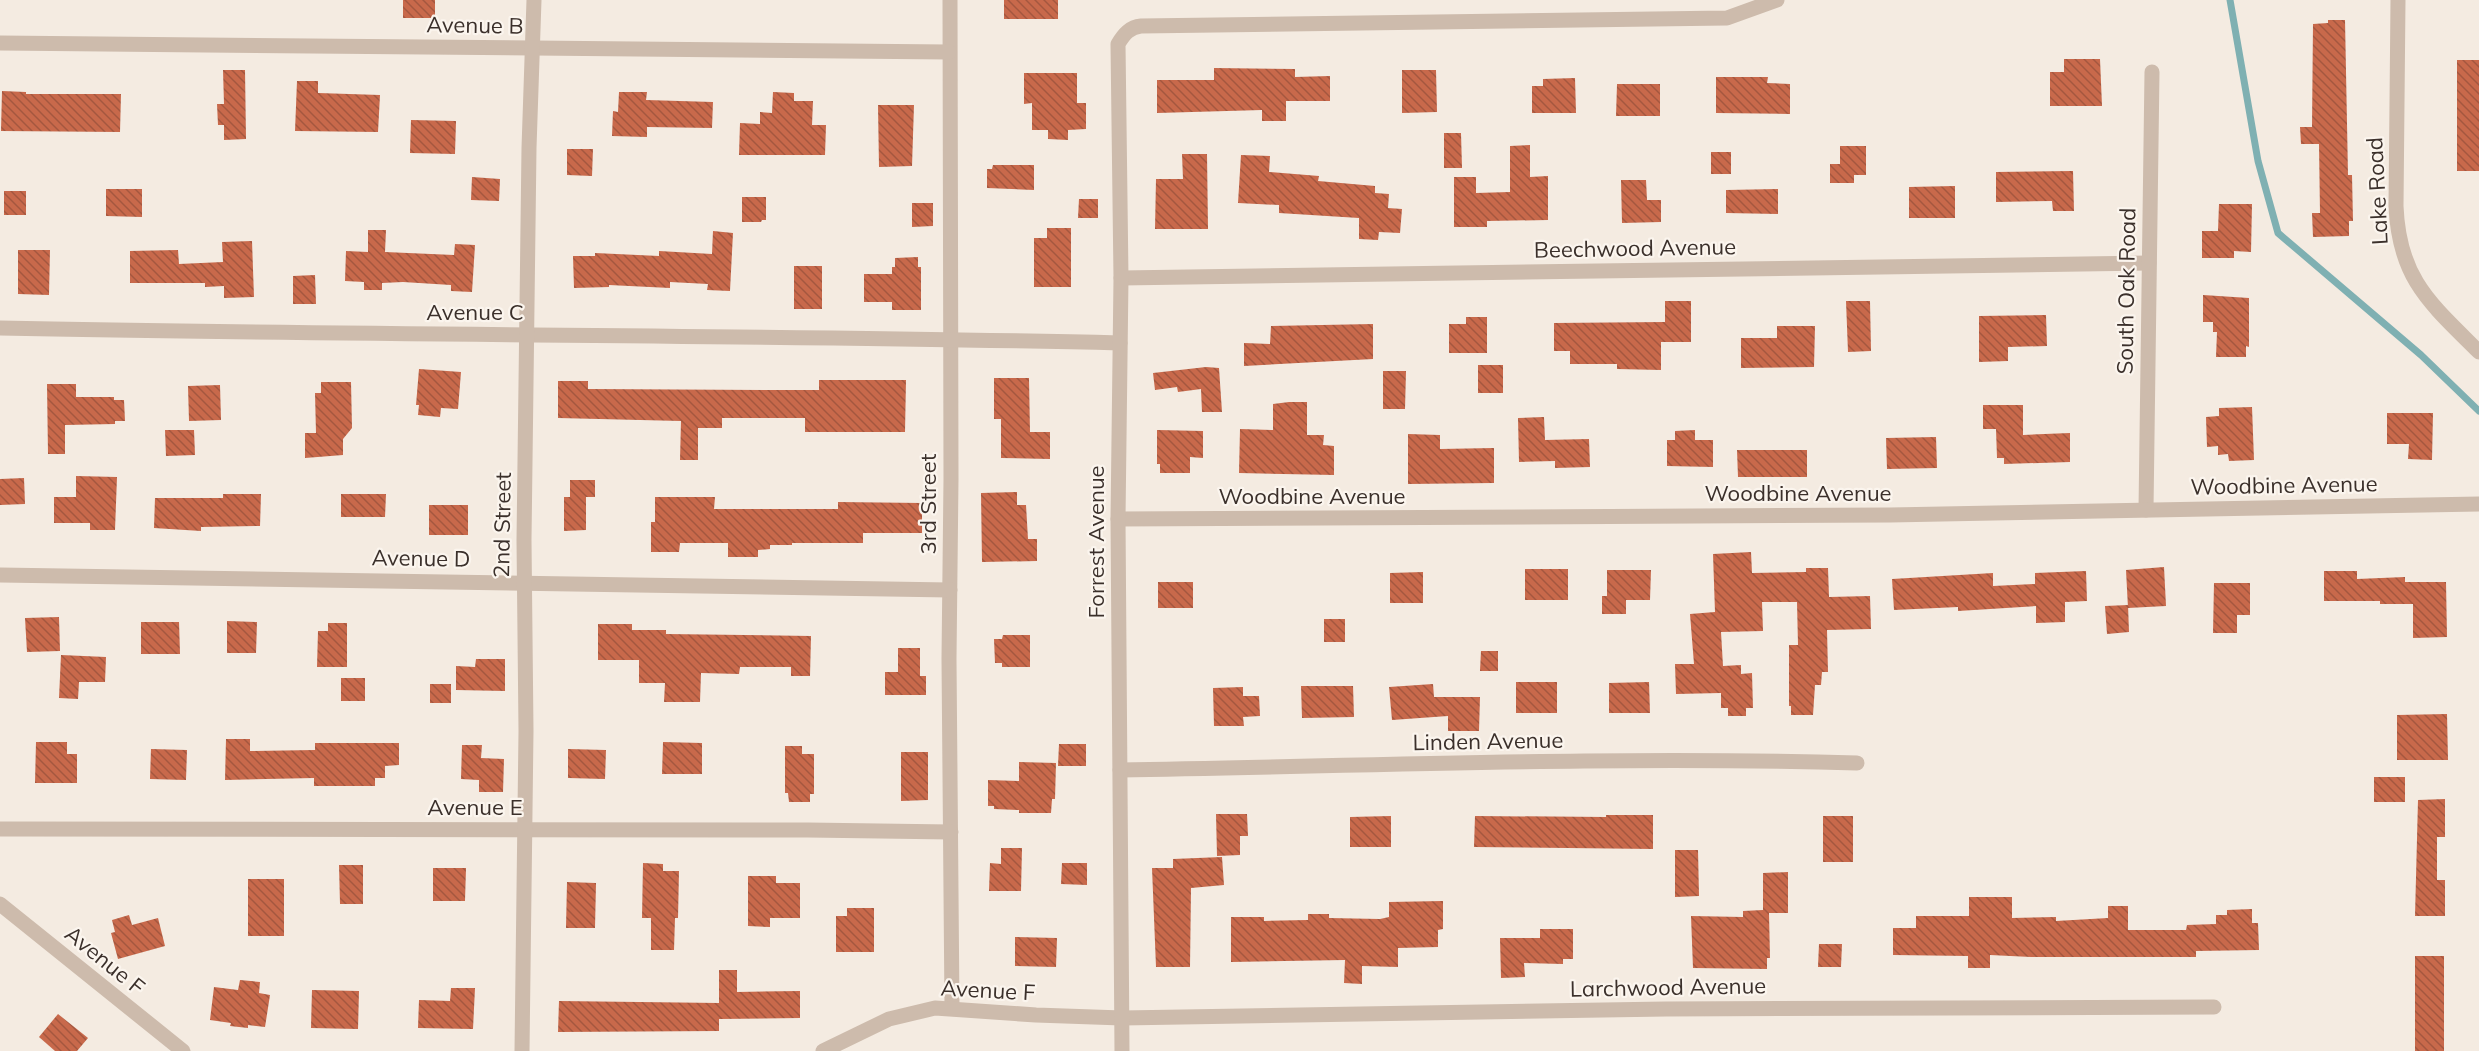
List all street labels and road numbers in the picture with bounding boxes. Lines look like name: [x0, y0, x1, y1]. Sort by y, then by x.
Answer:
street label: Avenue B: [426, 10, 524, 40]
street label: Lake Road: [2360, 136, 2394, 246]
street label: South Oak Road: [2111, 208, 2141, 374]
street label: Beechwood Avenue: [1534, 232, 1736, 264]
street label: Avenue C: [426, 298, 524, 326]
street label: 3rd Street: [914, 453, 942, 554]
street label: Forrest Avenue: [1082, 465, 1110, 619]
street label: Woodbine Avenue: [2190, 469, 2378, 501]
street label: 2nd Street: [487, 472, 517, 578]
street label: Woodbine Avenue: [1704, 479, 1892, 507]
street label: Woodbine Avenue: [1218, 482, 1406, 510]
street label: Avenue D: [371, 543, 471, 573]
street label: Linden Avenue: [1412, 726, 1564, 756]
street label: Avenue E: [427, 793, 523, 821]
street label: Avenue F: [59, 919, 151, 1001]
street label: Larchwood Avenue: [1570, 971, 1766, 1003]
street label: Avenue F: [940, 974, 1036, 1006]

